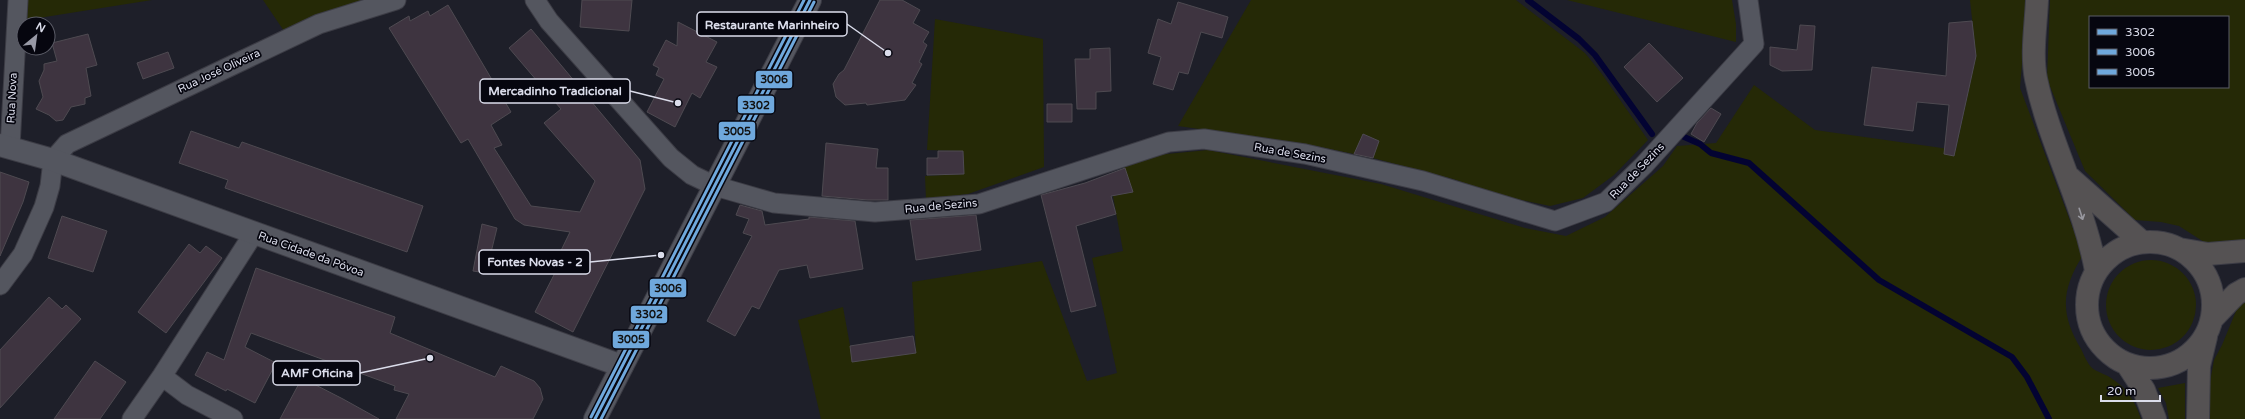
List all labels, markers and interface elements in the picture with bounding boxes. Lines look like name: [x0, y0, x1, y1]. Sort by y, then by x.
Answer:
callout: Restaurante Marinheiro: [697, 12, 847, 36]
north arrow: [16, 16, 56, 56]
legend: [2089, 16, 2229, 88]
text: Restaurante Marinheiro: [705, 18, 839, 32]
text: N: [34, 20, 48, 36]
text: 3302: [2125, 25, 2155, 39]
text: 3006: [2125, 45, 2155, 59]
street label: Rua José Oliveira: [176, 46, 262, 96]
text: 3005: [2125, 65, 2155, 79]
line badge: 3006: [755, 70, 793, 89]
street label: Rua Nova: [4, 72, 20, 124]
text: 3006: [760, 73, 788, 86]
callout: Mercadinho Tradicional: [480, 79, 630, 103]
text: Mercadinho Tradicional: [488, 84, 622, 98]
line badge: 3302: [737, 95, 775, 114]
text: 3302: [742, 99, 770, 112]
line badge: 3005: [718, 121, 756, 141]
text: 3005: [723, 125, 751, 138]
street label: Rua de Sezins: [1253, 140, 1327, 166]
street label: Rua de Sezins: [1607, 140, 1667, 202]
street label: Rua de Sezins: [904, 196, 978, 216]
one-way arrow: [2078, 208, 2086, 220]
street label: Rua Cidade da Póvoa: [256, 229, 366, 279]
callout: Fontes Novas - 2: [479, 250, 590, 274]
text: Fontes Novas - 2: [487, 255, 583, 269]
line badge: 3006: [649, 278, 687, 298]
text: 3006: [654, 282, 682, 295]
line badge: 3302: [630, 305, 668, 324]
text: 3302: [635, 308, 663, 321]
line badge: 3005: [612, 330, 650, 349]
text: 3005: [617, 333, 645, 346]
callout: AMF Oficina: [273, 361, 360, 385]
text: AMF Oficina: [281, 366, 353, 380]
scale bar: [2101, 377, 2160, 403]
text: 20 m: [2107, 384, 2136, 398]

